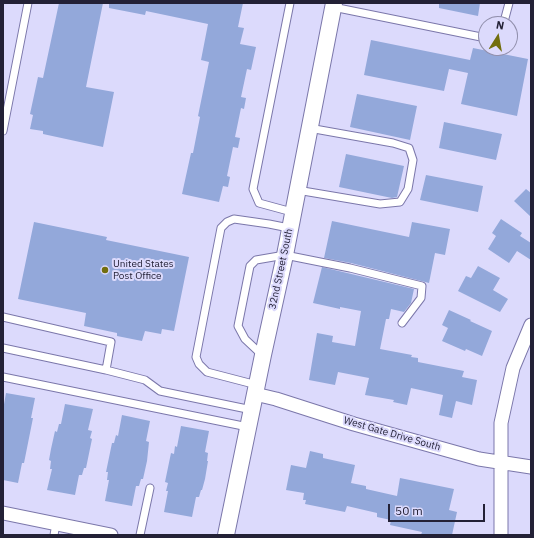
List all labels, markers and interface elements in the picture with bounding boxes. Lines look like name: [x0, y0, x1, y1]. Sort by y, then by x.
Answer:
north arrow: [478, 16, 518, 56]
text: N: [495, 18, 505, 33]
street label: 32nd Street South: [267, 228, 295, 310]
place label: United States Post Office: [113, 258, 174, 282]
marker: United States Post Office: [100, 265, 110, 275]
street label: West Gate Drive South: [342, 414, 442, 454]
scale bar: [390, 496, 487, 522]
text: 50 m: [395, 503, 423, 518]

